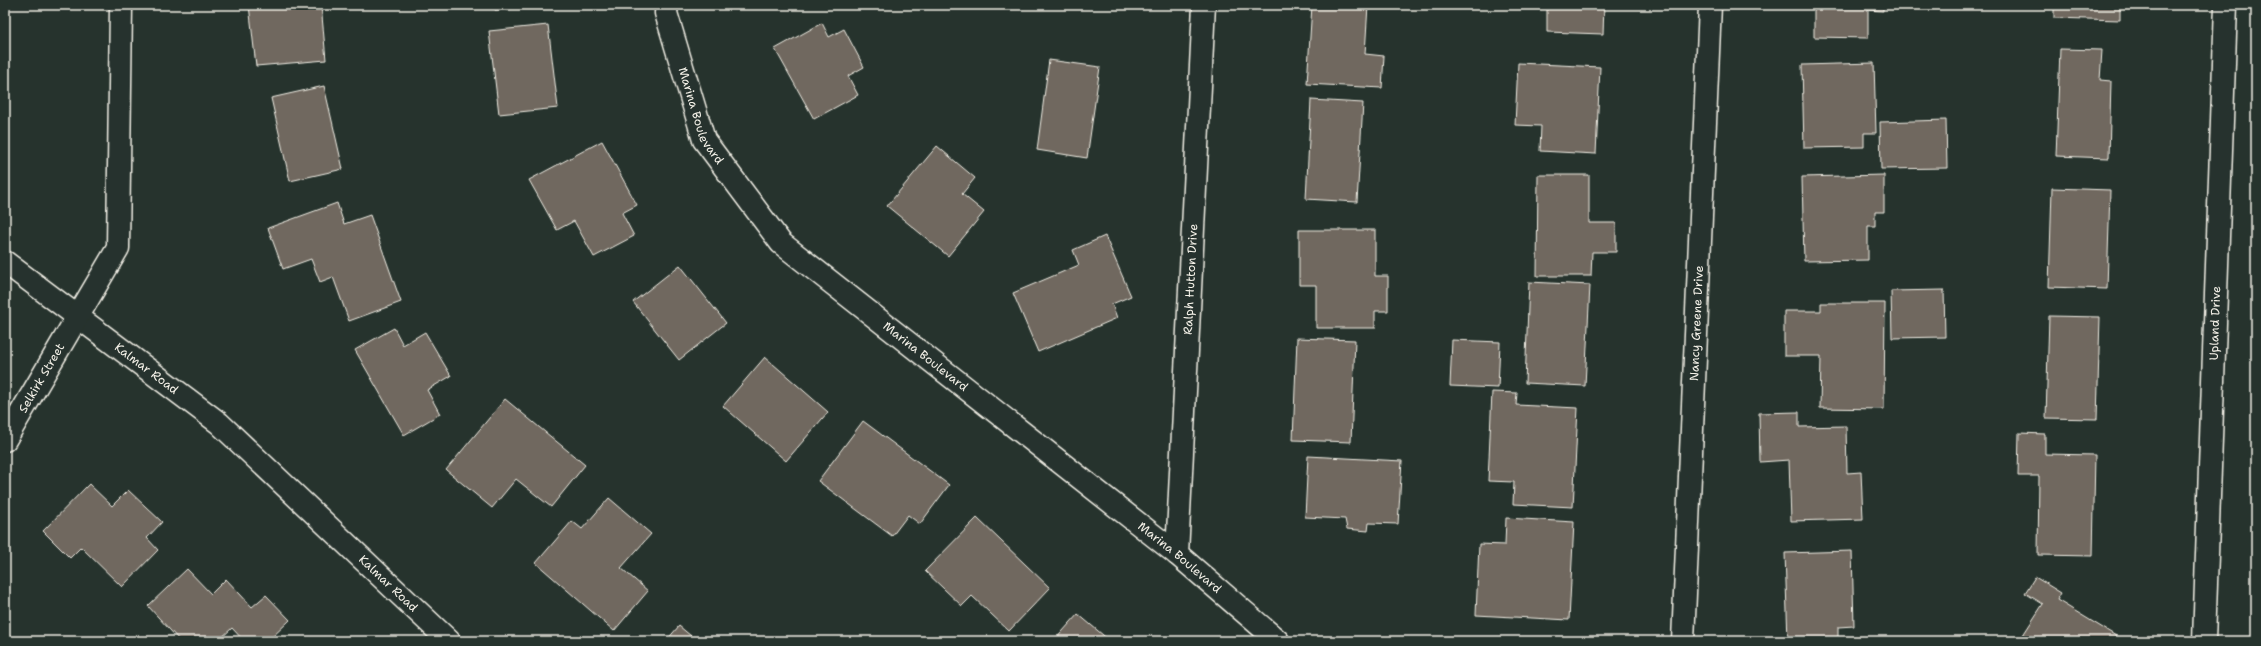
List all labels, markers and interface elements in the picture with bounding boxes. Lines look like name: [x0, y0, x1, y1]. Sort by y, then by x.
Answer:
street label: Marina Boulevard: [675, 65, 728, 168]
street label: Ralph Hutton Drive: [1180, 223, 1201, 335]
street label: Nancy Greene Drive: [1686, 265, 1707, 381]
street label: Upland Drive: [2206, 286, 2224, 361]
street label: Marina Boulevard: [880, 318, 972, 395]
street label: Kalmar Road: [111, 339, 182, 398]
street label: Selkirk Street: [15, 340, 68, 416]
street label: Marina Boulevard: [1135, 518, 1225, 597]
street label: Kalmar Road: [355, 551, 422, 616]

